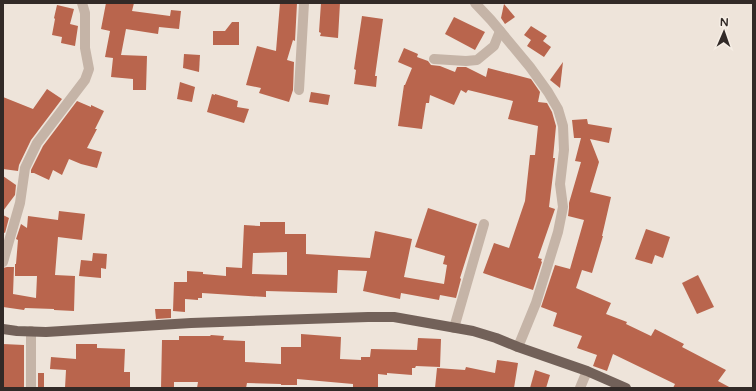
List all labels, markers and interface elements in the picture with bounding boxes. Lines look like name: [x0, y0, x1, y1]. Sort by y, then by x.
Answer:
north arrow: [704, 12, 744, 52]
text: N: [720, 16, 729, 29]

